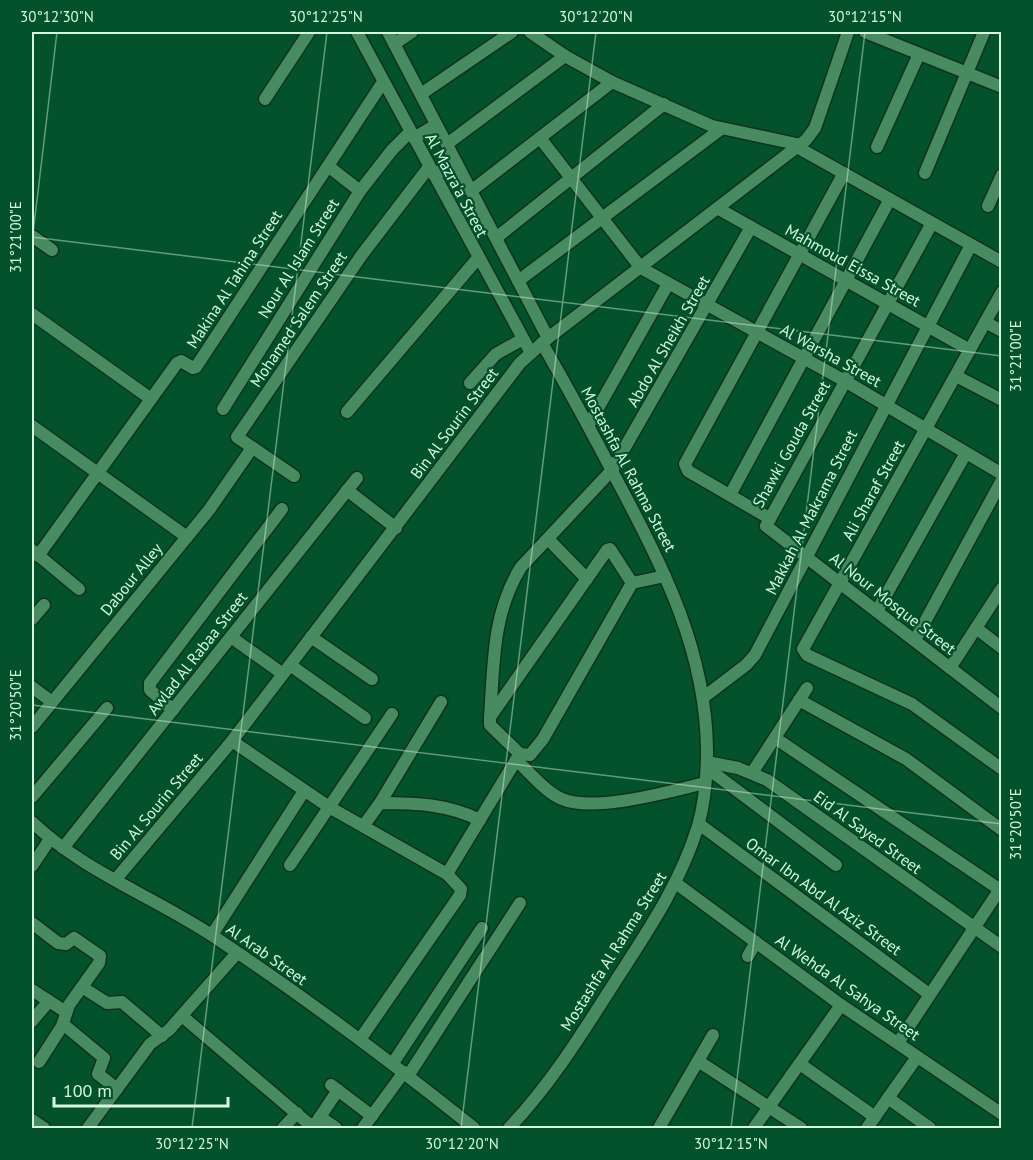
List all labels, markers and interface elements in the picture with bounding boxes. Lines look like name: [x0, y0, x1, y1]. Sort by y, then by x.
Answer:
text: 30°12'30"N: [20, 7, 94, 26]
text: 30°12'25"N: [289, 7, 363, 26]
text: 30°12'20"N: [559, 7, 633, 26]
text: 30°12'15"N: [828, 7, 902, 26]
street label: Al Mazra'a Street: [421, 130, 493, 241]
street label: Nour Al Islam Street: [253, 194, 343, 322]
text: 31°21'00"E: [6, 201, 25, 273]
street label: Makina Al Tahina Street: [182, 206, 286, 352]
street label: Mahmoud Eissa Street: [782, 219, 925, 311]
street label: Mohamed Salem Street: [245, 247, 351, 391]
street label: Abdo Al Sheikh Street: [622, 271, 714, 410]
street label: Al Warsha Street: [777, 319, 886, 391]
text: 31°21'00"E: [1006, 320, 1025, 392]
street label: Bin Al Sourin Street: [406, 363, 503, 482]
street label: Shawki Gouda Street: [748, 377, 834, 511]
street label: Mostashfa Al Rahma Street: [577, 383, 681, 555]
street label: Makkah Al Makrama Street: [761, 426, 862, 598]
street label: Ali Sharaf Street: [837, 436, 909, 544]
street label: Dabour Alley: [96, 538, 167, 619]
street label: Al Nour Mosque Street: [826, 548, 960, 659]
street label: Awlad Al Rabaa Street: [143, 587, 252, 719]
text: 31°20'50"E: [6, 669, 25, 741]
street label: Bin Al Sourin Street: [105, 748, 207, 864]
street label: Eid Al Sayed Street: [810, 786, 927, 878]
text: 31°20'50"E: [1006, 788, 1025, 860]
street label: Omar Ibn Abd Al Aziz Street: [742, 833, 906, 960]
street label: Mostashfa Al Rahma Street: [556, 867, 671, 1034]
street label: Al Arab Street: [223, 919, 312, 990]
street label: Al Wehda Al Sahya Street: [772, 930, 925, 1045]
scale bar: [54, 1070, 228, 1108]
text: 100 m: [63, 1079, 112, 1102]
text: 30°12'25"N: [155, 1134, 229, 1153]
text: 30°12'20"N: [425, 1134, 499, 1153]
text: 30°12'15"N: [694, 1134, 768, 1153]

